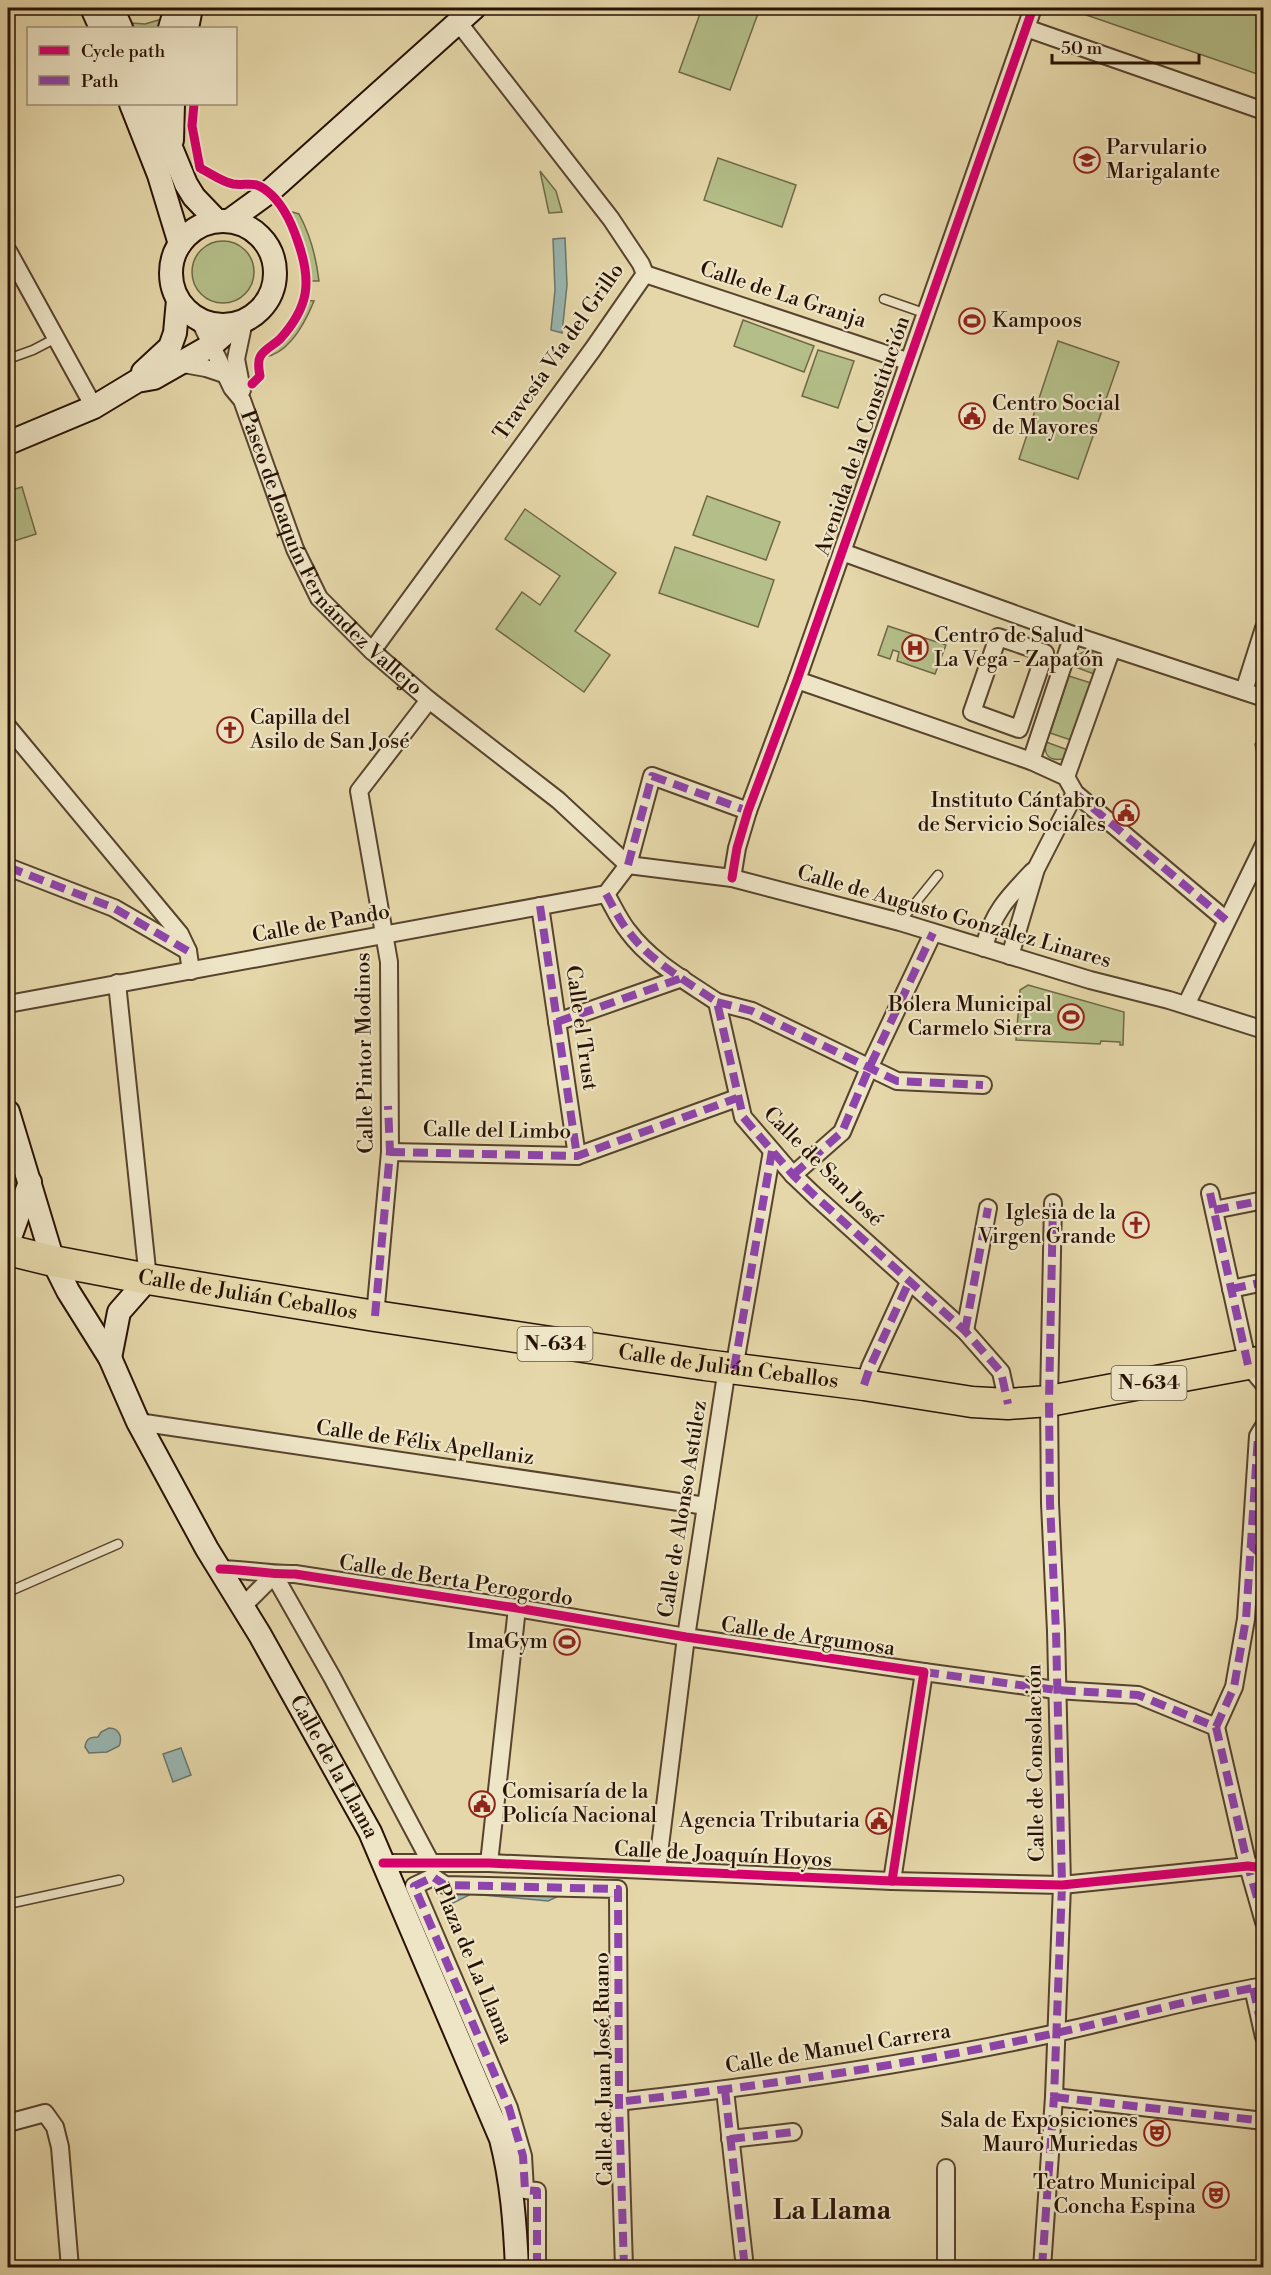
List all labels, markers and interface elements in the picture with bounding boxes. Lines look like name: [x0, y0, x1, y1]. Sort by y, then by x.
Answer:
legend: [27, 27, 237, 105]
scale bar: [1052, 27, 1199, 65]
text: 50 m: [1061, 37, 1103, 60]
text: Cycle path: [81, 40, 165, 63]
text: Path: [81, 70, 119, 93]
place label: Parvulario Marigalante: [1106, 135, 1220, 185]
school or university icon: Parvulario Marigalante: [1072, 145, 1102, 175]
street label: Calle de La Granja: [697, 256, 870, 334]
street label: Travesía Vía del Grillo: [488, 259, 630, 445]
sports icon: Kampoos: [957, 306, 987, 336]
place label: Kampoos: [992, 308, 1082, 334]
street label: Avenida de la Constitución: [809, 312, 916, 560]
place label: Centro Social de Mayores: [992, 391, 1120, 441]
public building icon: Centro Social de Mayores: [957, 401, 987, 431]
street label: Paseo de Joaquín Fernández Vallejo: [234, 407, 428, 701]
place label: Centro de Salud La Vega - Zapatón: [934, 623, 1104, 673]
hospital icon: Centro de Salud La Vega - Zapatón: [900, 633, 930, 663]
place label: Capilla del Asilo de San José: [249, 705, 410, 755]
church icon: Capilla del Asilo de San José: [215, 715, 245, 745]
place label: Instituto Cántabro de Servicio Sociales: [917, 788, 1106, 838]
public building icon: Instituto Cántabro de Servicio Sociales: [1111, 798, 1141, 828]
street label: Calle de Augusto Gonzalez Linares: [794, 860, 1114, 974]
street label: Calle de Pando: [250, 899, 392, 949]
street label: Calle Pintor Modinos: [350, 952, 380, 1154]
street label: Calle el Trust: [559, 964, 603, 1093]
place label: Bolera Municipal Carmelo Sierra: [887, 992, 1052, 1042]
sports icon: Bolera Municipal Carmelo Sierra: [1056, 1002, 1086, 1032]
street label: Calle de San José: [757, 1101, 889, 1233]
street label: Calle del Limbo: [423, 1117, 571, 1145]
place label: Iglesia de la Virgen Grande: [977, 1200, 1116, 1250]
church icon: Iglesia de la Virgen Grande: [1121, 1210, 1151, 1240]
street label: Calle de Julián Ceballos: [136, 1264, 359, 1326]
road number: N-634: [518, 1327, 592, 1361]
street label: Calle de Julián Ceballos: [616, 1339, 840, 1395]
road number: N-634: [1112, 1366, 1186, 1400]
street label: Calle de Alonso Astúlez: [653, 1399, 713, 1619]
street label: Calle de Félix Apellaniz: [314, 1415, 536, 1471]
street label: Calle de Berta Perogordo: [337, 1550, 575, 1612]
street label: Calle de Argumosa: [719, 1612, 897, 1662]
sports icon: ImaGym: [552, 1627, 582, 1657]
place label: ImaGym: [467, 1629, 548, 1655]
street label: Calle de Consolación: [1021, 1663, 1051, 1862]
street label: Calle de la Llama: [283, 1691, 384, 1843]
place label: Comisaría de la Policía Nacional: [502, 1779, 657, 1829]
public building icon: Comisaría de la Policía Nacional: [467, 1789, 497, 1819]
public building icon: Agencia Tributaria: [864, 1806, 894, 1836]
place label: Agencia Tributaria: [678, 1808, 860, 1834]
street label: Calle de Joaquín Hoyos: [613, 1836, 833, 1874]
street label: Plaza de La Llama: [427, 1880, 519, 2048]
street label: Calle de Juan José Ruano: [589, 1952, 619, 2186]
street label: Calle de Manuel Carrera: [723, 2018, 953, 2080]
place label: Sala de Exposiciones Mauro Muriedas: [940, 2108, 1138, 2158]
theatre icon: Sala de Exposiciones Mauro Muriedas: [1142, 2118, 1172, 2148]
place label: Teatro Municipal Concha Espina: [1033, 2170, 1196, 2220]
theatre icon: Teatro Municipal Concha Espina: [1201, 2180, 1231, 2210]
district label: La Llama: [773, 2194, 892, 2228]

